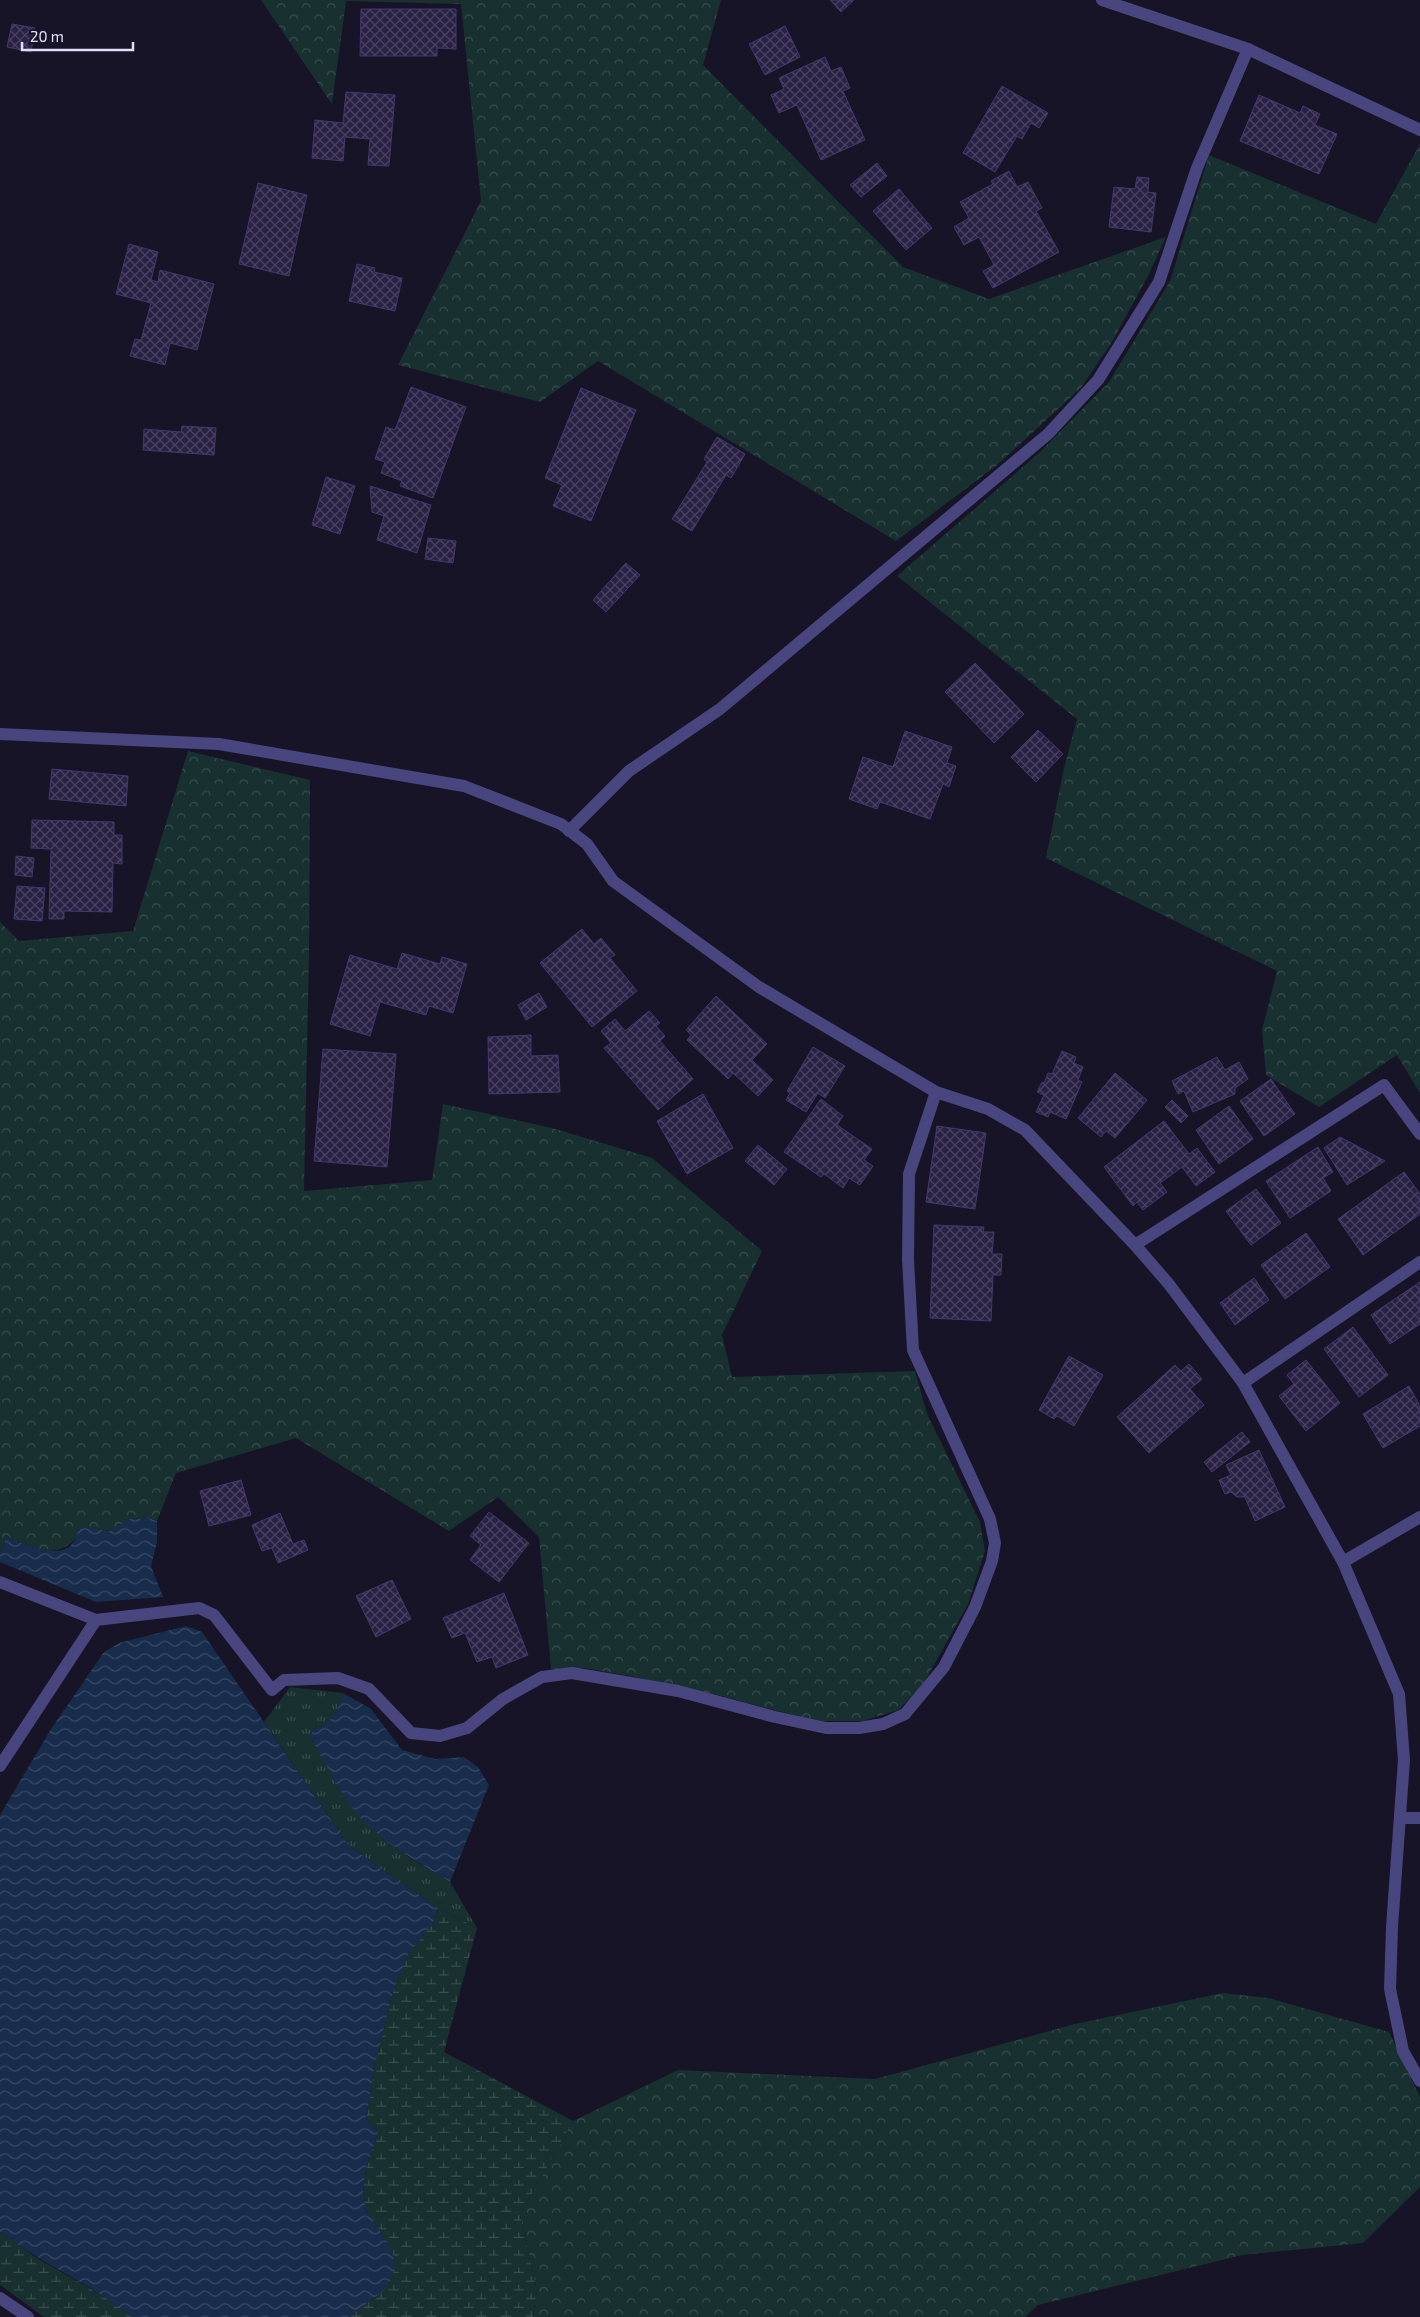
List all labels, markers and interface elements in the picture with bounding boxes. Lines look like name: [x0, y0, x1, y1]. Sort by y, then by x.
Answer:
scale bar: [22, 20, 134, 52]
text: 20 m: [30, 27, 64, 45]

